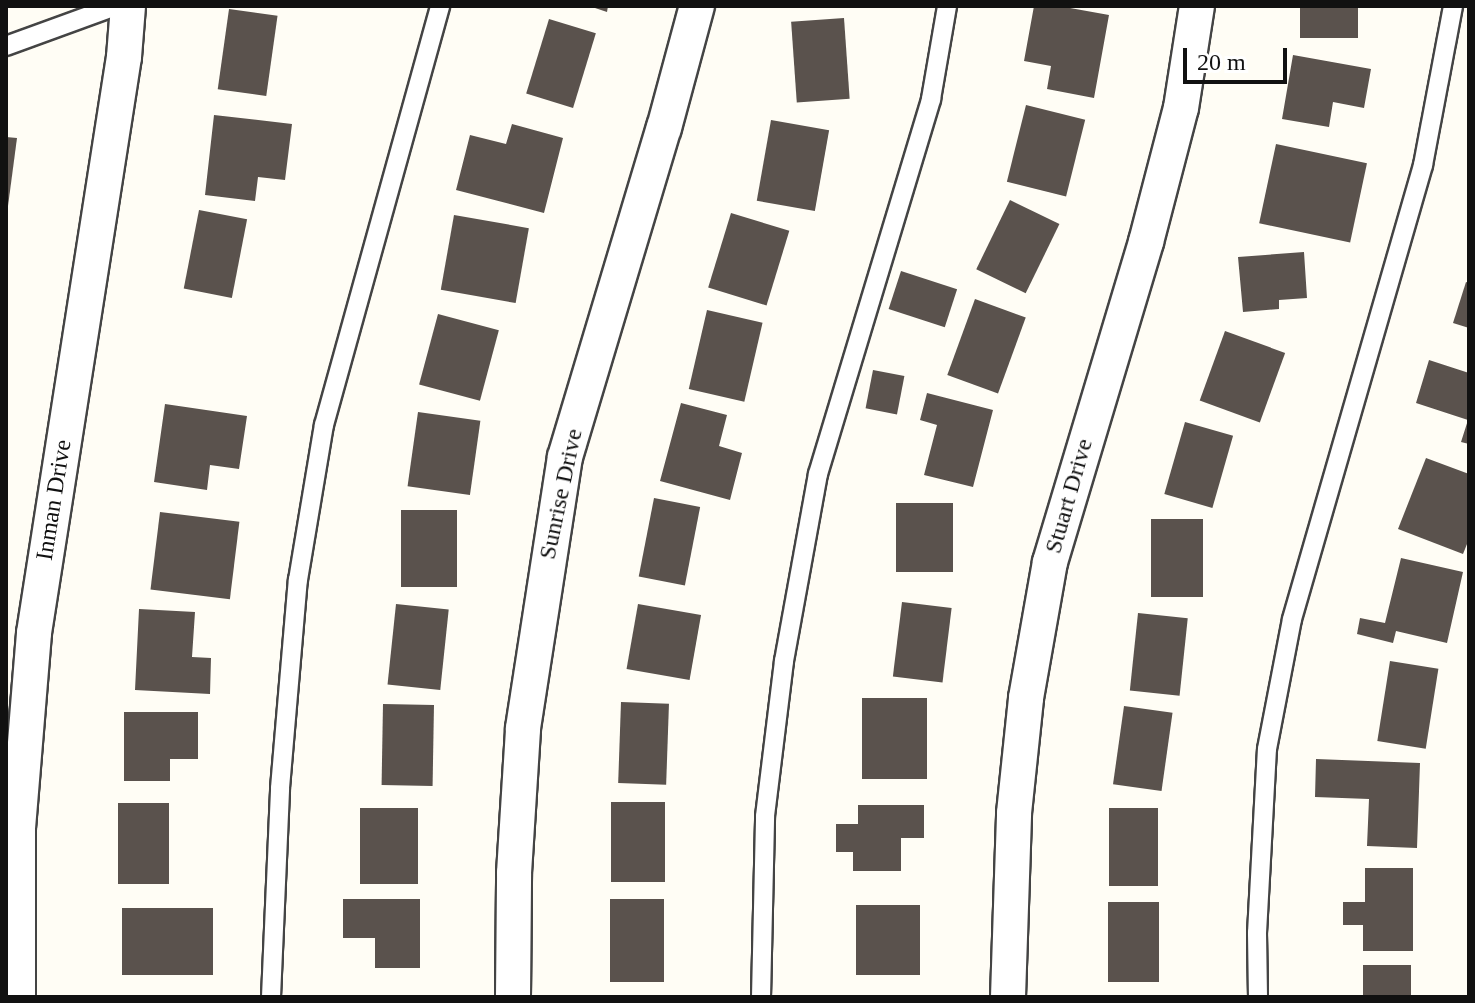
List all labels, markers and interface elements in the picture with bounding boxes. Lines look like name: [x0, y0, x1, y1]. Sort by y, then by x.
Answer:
scale bar: [1187, 32, 1291, 82]
text: 20 m: [1197, 49, 1246, 75]
street label: Sunrise Drive: [533, 426, 589, 562]
street label: Stuart Drive: [1039, 435, 1099, 557]
street label: Inman Drive: [30, 438, 78, 562]

